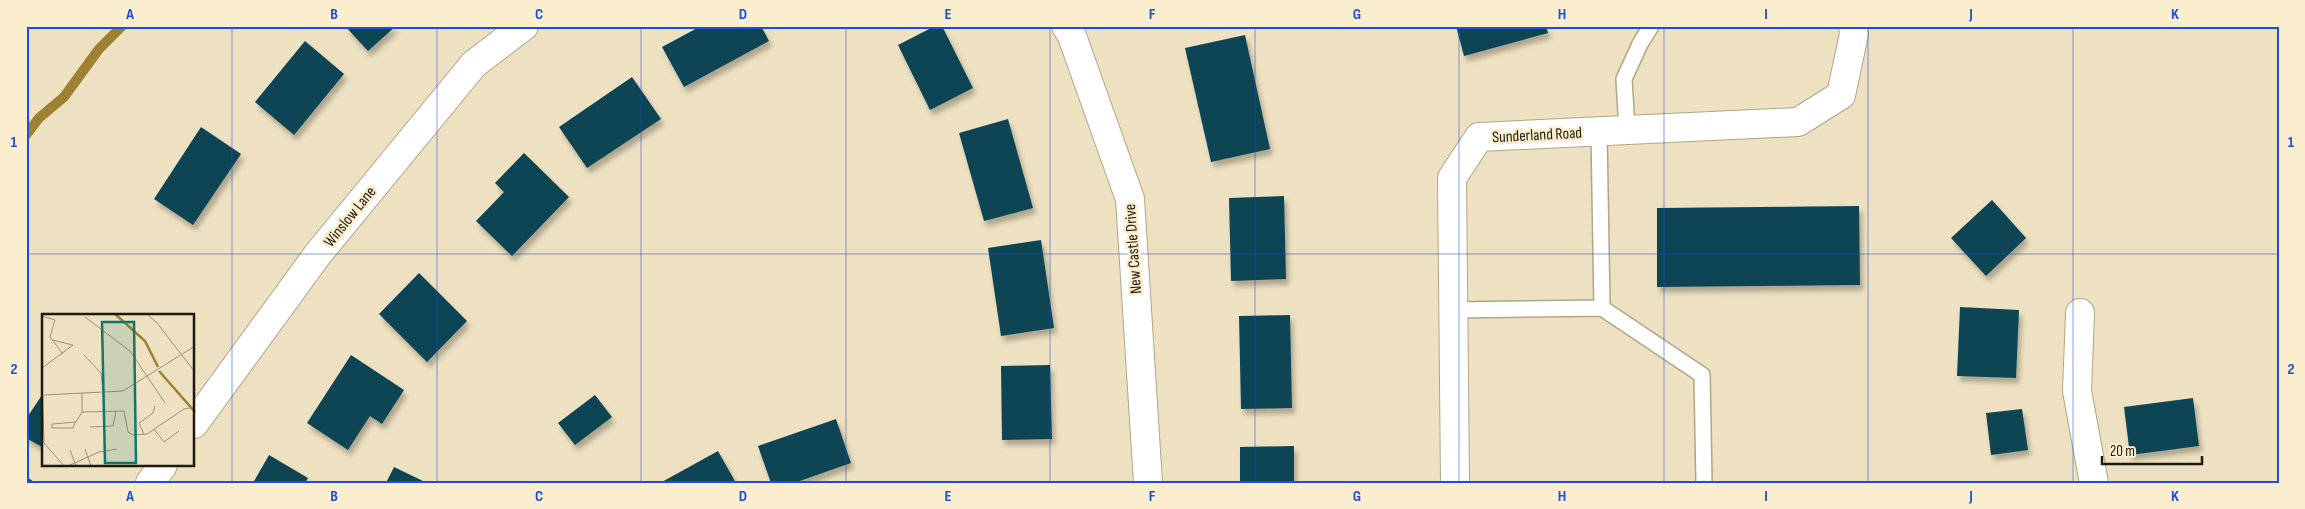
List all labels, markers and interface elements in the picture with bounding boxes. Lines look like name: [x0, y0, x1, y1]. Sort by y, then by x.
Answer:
text: A: [125, 5, 134, 24]
text: B: [330, 5, 338, 24]
text: C: [535, 5, 543, 24]
text: D: [739, 5, 747, 24]
text: E: [945, 5, 952, 24]
text: F: [1149, 5, 1156, 24]
text: G: [1353, 5, 1361, 24]
text: H: [1558, 5, 1566, 24]
text: I: [1764, 5, 1768, 24]
text: J: [1968, 5, 1973, 24]
text: K: [2171, 5, 2179, 24]
street label: Sunderland Road: [1492, 124, 1582, 147]
text: 1: [11, 133, 18, 152]
text: 1: [2288, 133, 2295, 152]
street label: Winslow Lane: [320, 183, 380, 251]
street label: New Castle Drive: [1121, 203, 1146, 295]
inset map: [42, 314, 195, 466]
text: 2: [10, 360, 18, 379]
text: 2: [2287, 360, 2295, 379]
scale bar: [2102, 434, 2202, 466]
text: 20 m: [2110, 442, 2135, 461]
text: A: [125, 487, 134, 506]
text: B: [330, 487, 338, 506]
text: C: [535, 487, 543, 506]
text: D: [739, 487, 747, 506]
text: E: [945, 487, 952, 506]
text: F: [1149, 487, 1156, 506]
text: G: [1353, 487, 1361, 506]
text: H: [1558, 487, 1566, 506]
text: I: [1764, 487, 1768, 506]
text: J: [1968, 487, 1973, 506]
text: K: [2171, 487, 2179, 506]

